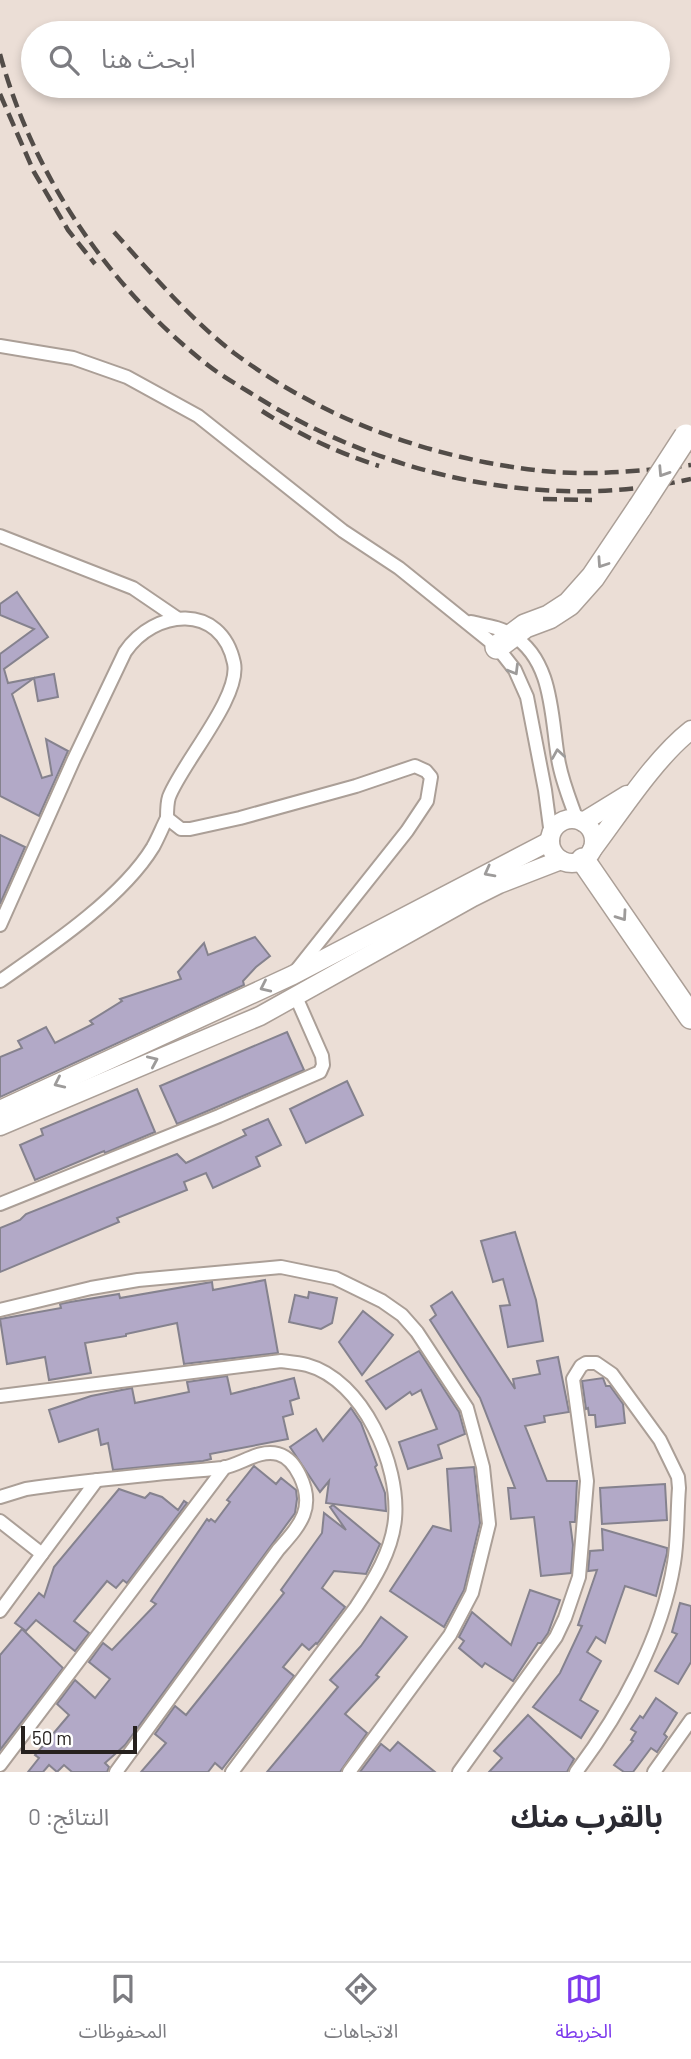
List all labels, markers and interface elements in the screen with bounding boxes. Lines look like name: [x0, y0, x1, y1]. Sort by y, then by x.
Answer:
search box: [21, 21, 670, 98]
icon: search: [45, 41, 83, 79]
text: ابحث هنا: [101, 42, 196, 73]
one-way arrow: [658, 464, 671, 477]
one-way arrow: [597, 556, 610, 569]
one-way arrow: [506, 662, 519, 675]
one-way arrow: [551, 749, 566, 760]
one-way arrow: [484, 864, 496, 877]
one-way arrow: [614, 908, 626, 921]
one-way arrow: [260, 979, 272, 993]
one-way arrow: [146, 1055, 158, 1069]
one-way arrow: [54, 1074, 66, 1088]
scale bar: [21, 1723, 136, 1755]
text: 50 m: [32, 1726, 72, 1749]
text: بالقرب منك: [511, 1797, 663, 1833]
text: النتائج: 0: [28, 1802, 109, 1830]
tab: المحفوظات: [79, 1970, 167, 2052]
tab: الاتجاهات: [324, 1970, 398, 2052]
tab: الخريطة: [555, 1970, 612, 2052]

